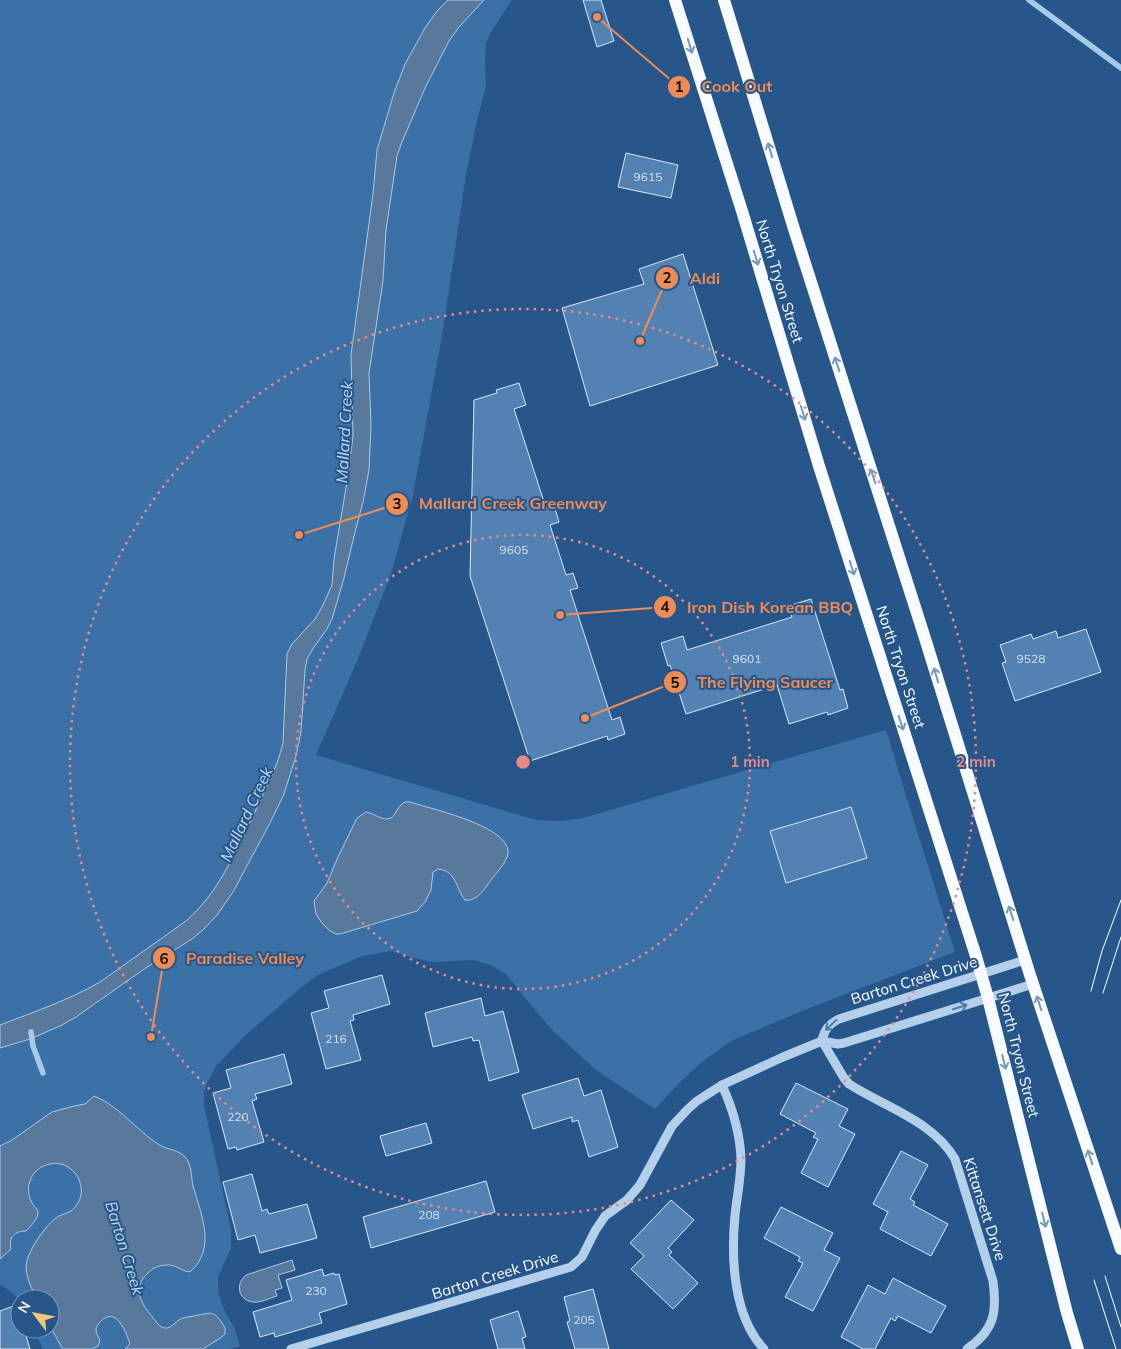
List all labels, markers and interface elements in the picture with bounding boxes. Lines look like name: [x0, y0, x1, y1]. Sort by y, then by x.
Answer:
one-way arrow: [686, 38, 695, 54]
callout: Cook Out: [667, 71, 782, 102]
text: Cook Out: [702, 76, 772, 96]
text: 1: [674, 77, 684, 96]
one-way arrow: [764, 142, 774, 158]
house number: 9615: [634, 169, 662, 184]
street label: North Tryon Street: [752, 217, 808, 345]
one-way arrow: [752, 249, 762, 265]
callout: Aldi: [655, 263, 730, 294]
text: 2: [662, 268, 672, 287]
text: Aldi: [690, 268, 720, 288]
one-way arrow: [832, 356, 842, 372]
water label: Mallard Creek: [331, 380, 357, 484]
one-way arrow: [799, 405, 809, 421]
one-way arrow: [868, 469, 878, 485]
callout: Mallard Creek Greenway: [384, 488, 617, 519]
text: Mallard Creek Greenway: [419, 493, 607, 513]
text: 3: [392, 494, 402, 513]
house number: 9605: [500, 542, 528, 557]
one-way arrow: [848, 560, 857, 576]
callout: Iron Dish Korean BBQ: [652, 592, 863, 623]
text: 4: [660, 597, 670, 616]
text: Iron Dish Korean BBQ: [687, 597, 853, 617]
street label: North Tryon Street: [872, 603, 930, 731]
house number: 9601: [733, 651, 761, 666]
house number: 9528: [1017, 651, 1045, 666]
callout: The Flying Saucer: [662, 667, 843, 698]
one-way arrow: [931, 667, 941, 683]
text: The Flying Saucer: [697, 672, 834, 692]
text: 5: [670, 673, 680, 692]
one-way arrow: [897, 715, 907, 731]
text: 1 min: [730, 752, 770, 771]
text: 2 min: [956, 752, 996, 771]
centre of rings: [514, 753, 532, 771]
water label: Mallard Creek: [215, 763, 277, 865]
one-way arrow: [1005, 906, 1015, 922]
callout: Paradise Valley: [151, 943, 314, 974]
text: Paradise Valley: [186, 948, 304, 968]
text: 6: [159, 949, 169, 968]
street label: Barton Creek Drive: [848, 952, 980, 1008]
street label: North Tryon Street: [994, 991, 1044, 1119]
one-way arrow: [1034, 995, 1044, 1011]
one-way arrow: [951, 1001, 967, 1011]
one-way arrow: [825, 1019, 838, 1031]
house number: 216: [325, 1031, 347, 1046]
one-way arrow: [1000, 1054, 1009, 1070]
house number: 220: [227, 1109, 249, 1124]
one-way arrow: [1085, 1150, 1094, 1165]
street label: Kittansett Drive: [959, 1155, 1011, 1263]
water label: Barton Creek: [101, 1199, 149, 1298]
house number: 208: [418, 1207, 440, 1222]
one-way arrow: [1040, 1212, 1049, 1228]
street label: Barton Creek Drive: [429, 1247, 561, 1303]
house number: 230: [305, 1283, 327, 1298]
north arrow: [10, 1289, 60, 1339]
text: N: [14, 1298, 34, 1316]
house number: 205: [573, 1312, 595, 1327]

